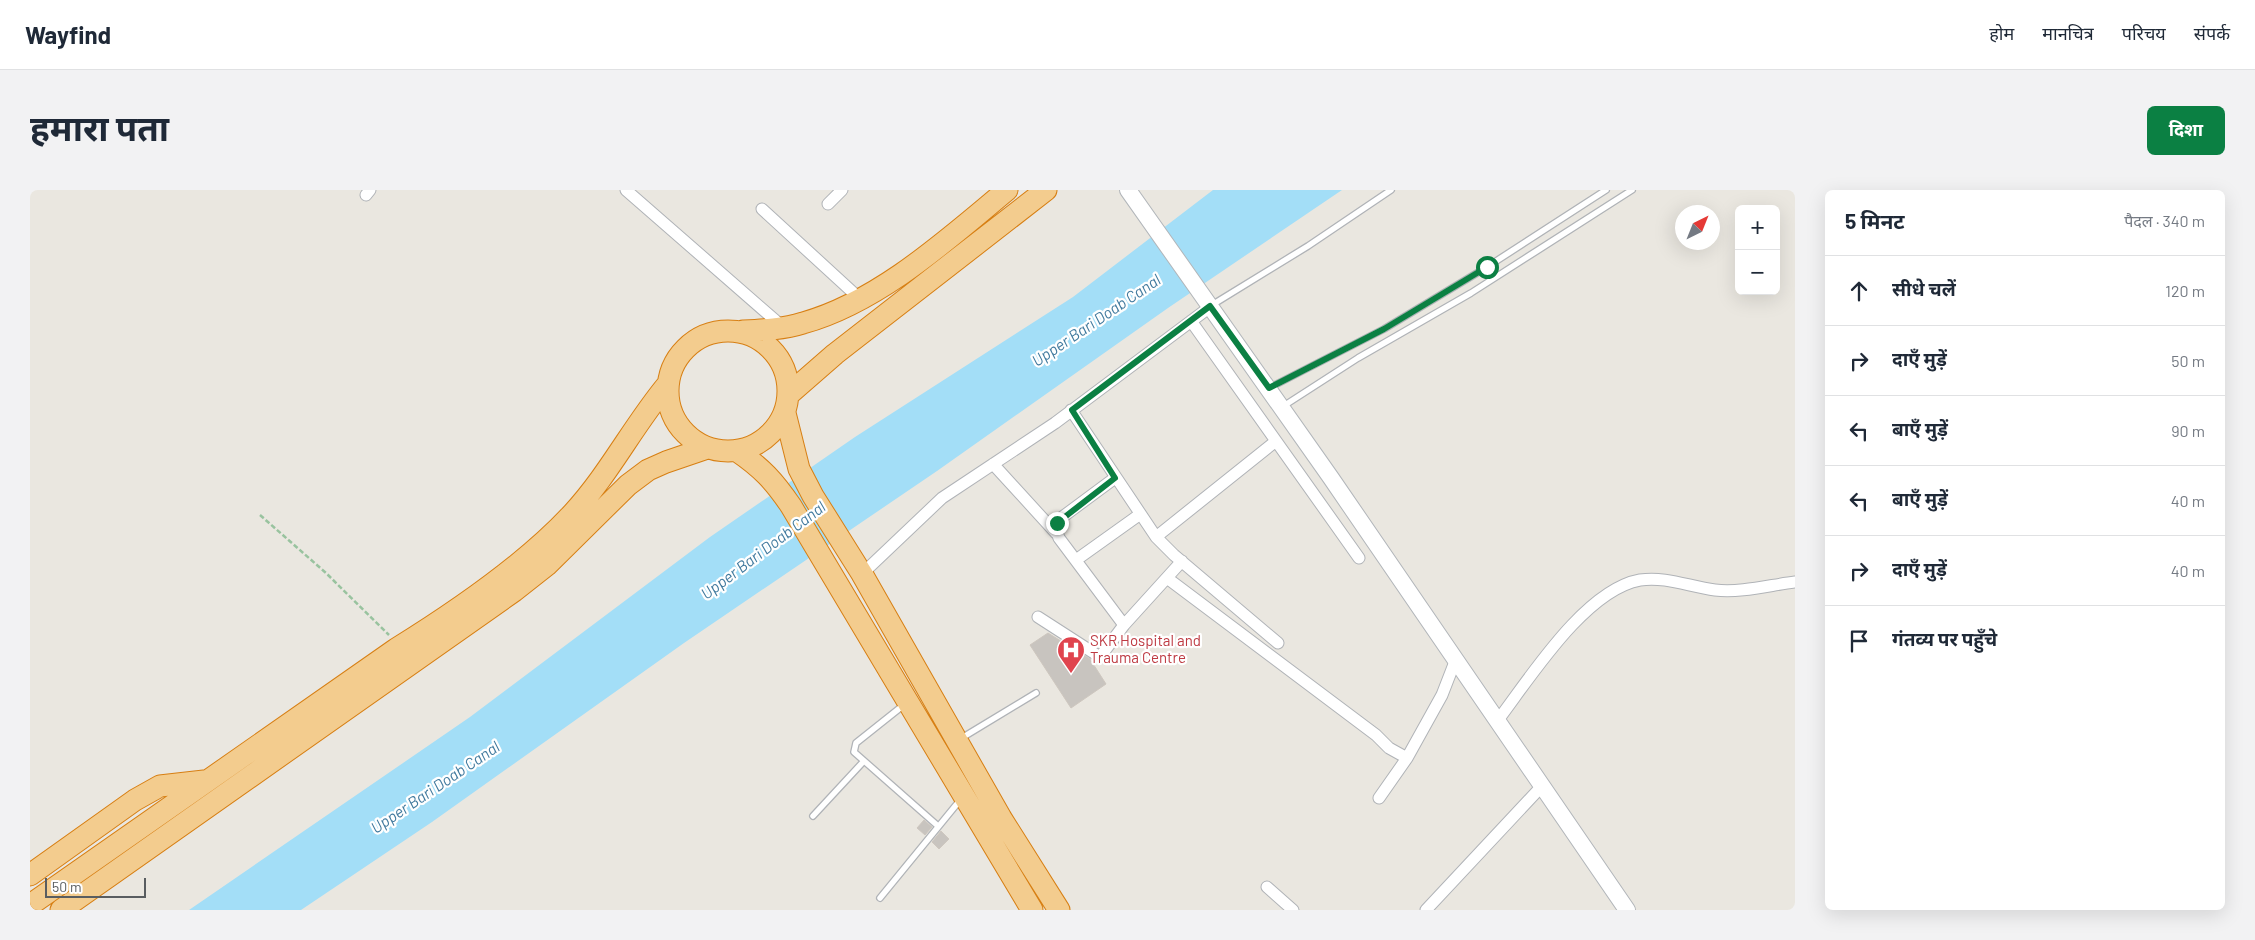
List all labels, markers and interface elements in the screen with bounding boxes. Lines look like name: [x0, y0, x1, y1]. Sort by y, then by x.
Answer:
text: Wayfind: [25, 20, 111, 49]
text: होम: [1989, 22, 2014, 44]
text: मानचित्र: [2042, 22, 2094, 44]
text: परिचय: [2122, 22, 2166, 44]
text: संपर्क: [2194, 22, 2230, 44]
text: हमारा पता: [30, 106, 169, 148]
button: दिशा: [2147, 106, 2225, 155]
north arrow: [1675, 205, 1720, 250]
map controls: [1735, 205, 1780, 295]
button: +: [1735, 205, 1780, 250]
text: 5 मिनट: [1845, 208, 1905, 233]
text: पैदल · 340 m: [2124, 211, 2205, 230]
button: −: [1735, 250, 1780, 295]
route start: [1476, 256, 1499, 279]
water label: Upper Bari Doab Canal: [1028, 269, 1164, 370]
icon: ahead: [1845, 277, 1873, 305]
text: सीधे चलें: [1892, 277, 1956, 300]
text: 120 m: [2165, 281, 2205, 300]
icon: right: [1845, 347, 1873, 375]
text: दाएँ मुड़ें: [1892, 347, 1947, 370]
text: 50 m: [2171, 351, 2205, 370]
icon: left: [1845, 417, 1873, 445]
text: बाएँ मुड़ें: [1892, 417, 1948, 440]
text: 90 m: [2171, 421, 2205, 440]
icon: left: [1845, 487, 1873, 515]
text: बाएँ मुड़ें: [1892, 487, 1948, 510]
text: 40 m: [2171, 491, 2205, 510]
water label: Upper Bari Doab Canal: [697, 496, 829, 603]
route end: [1046, 512, 1069, 535]
icon: right: [1845, 557, 1873, 585]
text: दाएँ मुड़ें: [1892, 557, 1947, 580]
text: 40 m: [2171, 561, 2205, 580]
icon: arrive: [1845, 627, 1873, 655]
text: गंतव्य पर पहुँचे: [1892, 627, 1997, 650]
place label: SKR Hospital and Trauma Centre: [1090, 631, 1201, 666]
hospital icon: SKR Hospital and Trauma Centre: [1056, 635, 1086, 674]
water label: Upper Bari Doab Canal: [367, 736, 503, 837]
scale bar: [45, 875, 146, 898]
text: 50 m: [52, 878, 81, 895]

